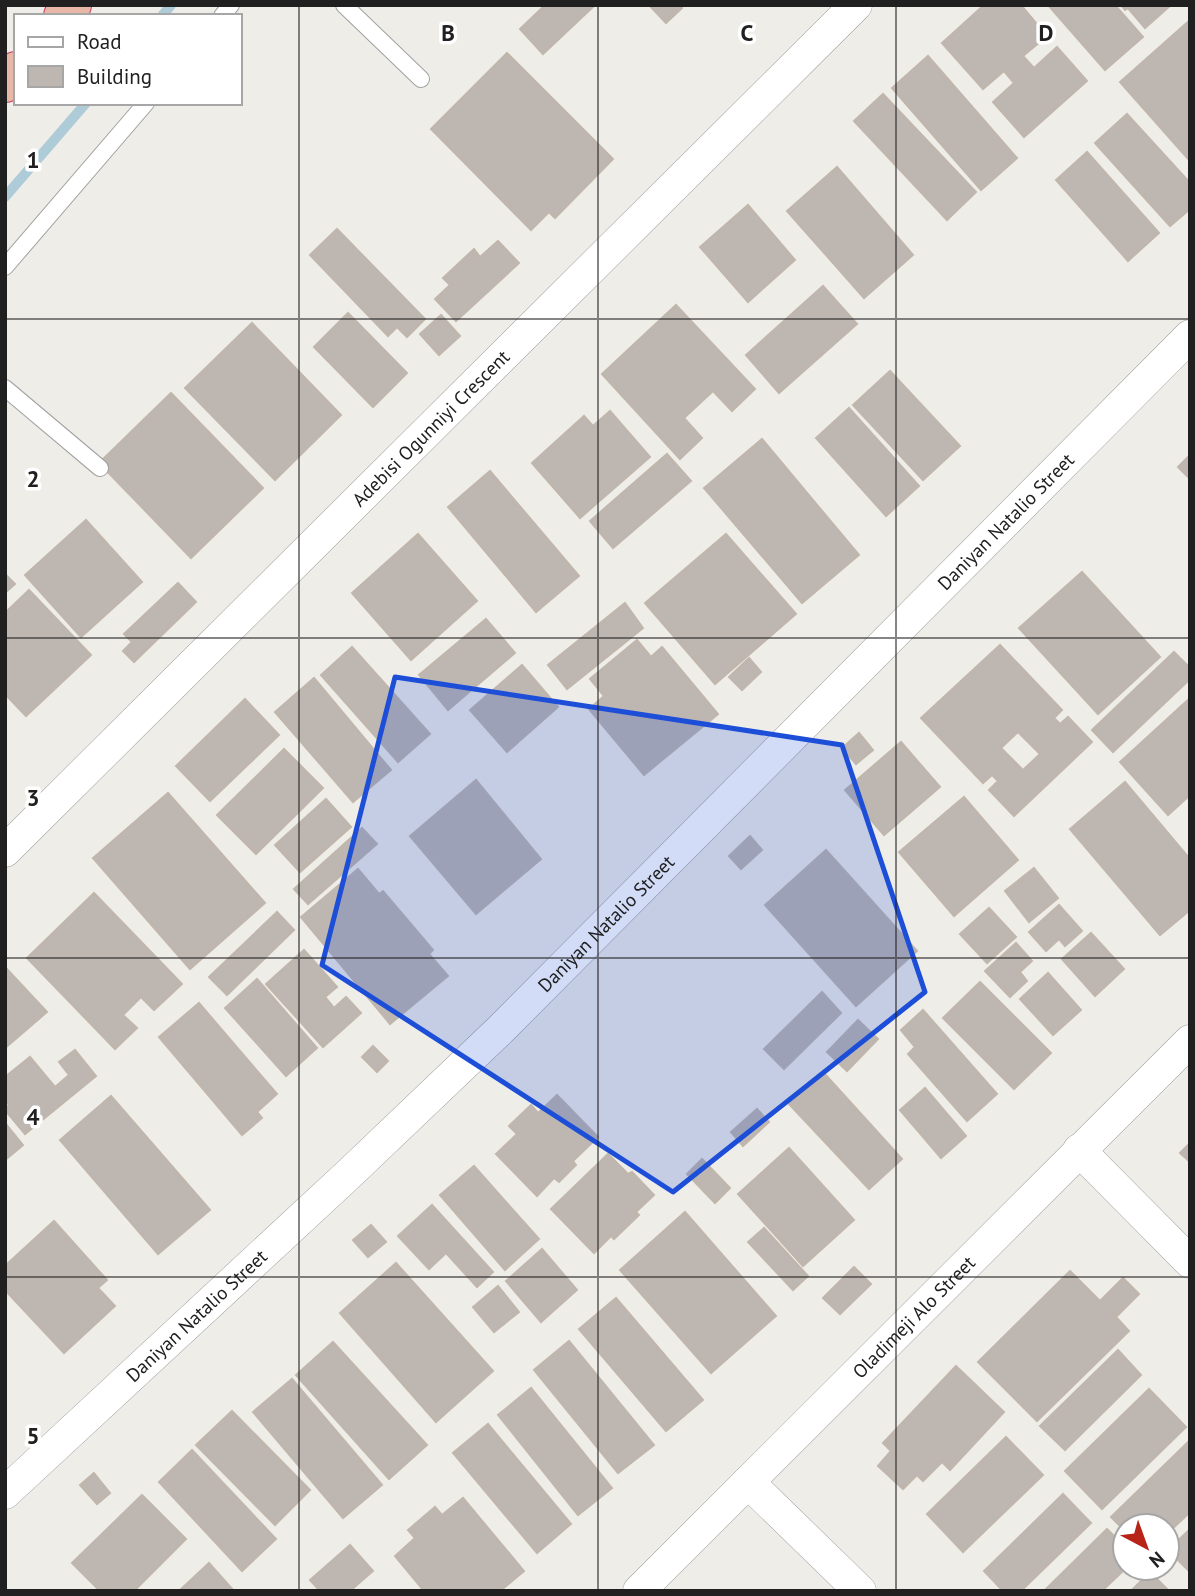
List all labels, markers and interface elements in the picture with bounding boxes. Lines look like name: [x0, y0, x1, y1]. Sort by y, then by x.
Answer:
legend: [14, 14, 242, 105]
text: B: [441, 18, 455, 47]
text: C: [741, 18, 754, 47]
text: D: [1039, 18, 1053, 47]
text: Road: [77, 28, 121, 55]
text: Building: [77, 63, 152, 90]
text: 1: [26, 145, 40, 174]
street label: Adebisi Ogunniyi Crescent: [347, 344, 515, 511]
street label: Daniyan Natalio Street: [932, 447, 1079, 595]
text: 2: [26, 464, 40, 493]
text: 3: [26, 783, 40, 812]
street label: Daniyan Natalio Street: [533, 849, 680, 997]
text: 4: [26, 1102, 40, 1131]
street label: Daniyan Natalio Street: [121, 1244, 272, 1387]
street label: Oladimeji Alo Street: [847, 1250, 980, 1383]
text: 5: [26, 1421, 40, 1450]
north arrow: [1111, 1512, 1181, 1582]
text: N: [1145, 1547, 1170, 1573]

